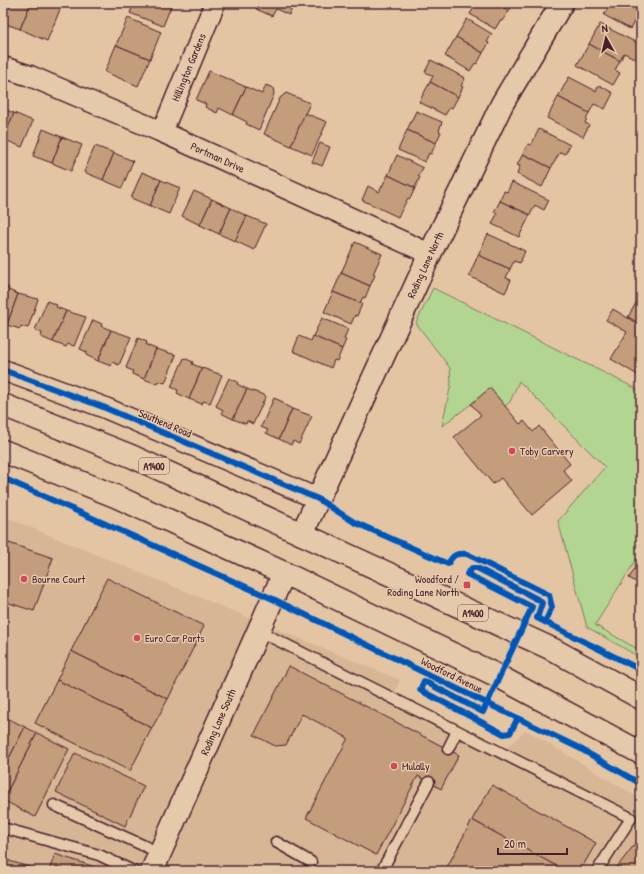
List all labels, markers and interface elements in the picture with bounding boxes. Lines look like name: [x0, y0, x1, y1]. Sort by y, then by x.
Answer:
north arrow: [586, 18, 626, 58]
text: N: [601, 21, 609, 35]
street label: Hillington Gardens: [168, 31, 209, 103]
street label: Portman Drive: [188, 139, 247, 176]
street label: Roding Lane North: [404, 229, 447, 300]
street label: Southend Road: [136, 406, 194, 441]
place label: Toby Carvery: [520, 444, 574, 458]
marker: Toby Carvery: [507, 446, 517, 456]
road number: A1400: [139, 458, 169, 474]
place label: Bourne Court: [32, 572, 86, 586]
place label: Woodford / Roding Lane North: [387, 572, 459, 599]
marker: Bourne Court: [19, 574, 29, 584]
marker: Woodford / Roding Lane North: [462, 580, 472, 590]
road number: A1400: [458, 605, 488, 621]
place label: Euro Car Parts: [145, 631, 204, 645]
marker: Euro Car Parts: [132, 633, 142, 643]
street label: Woodford Avenue: [419, 654, 486, 696]
street label: Roding Lane South: [197, 686, 239, 757]
place label: Mulally: [402, 759, 430, 773]
marker: Mulally: [389, 761, 399, 771]
scale bar: [498, 830, 567, 856]
text: 20 m: [504, 835, 526, 852]

